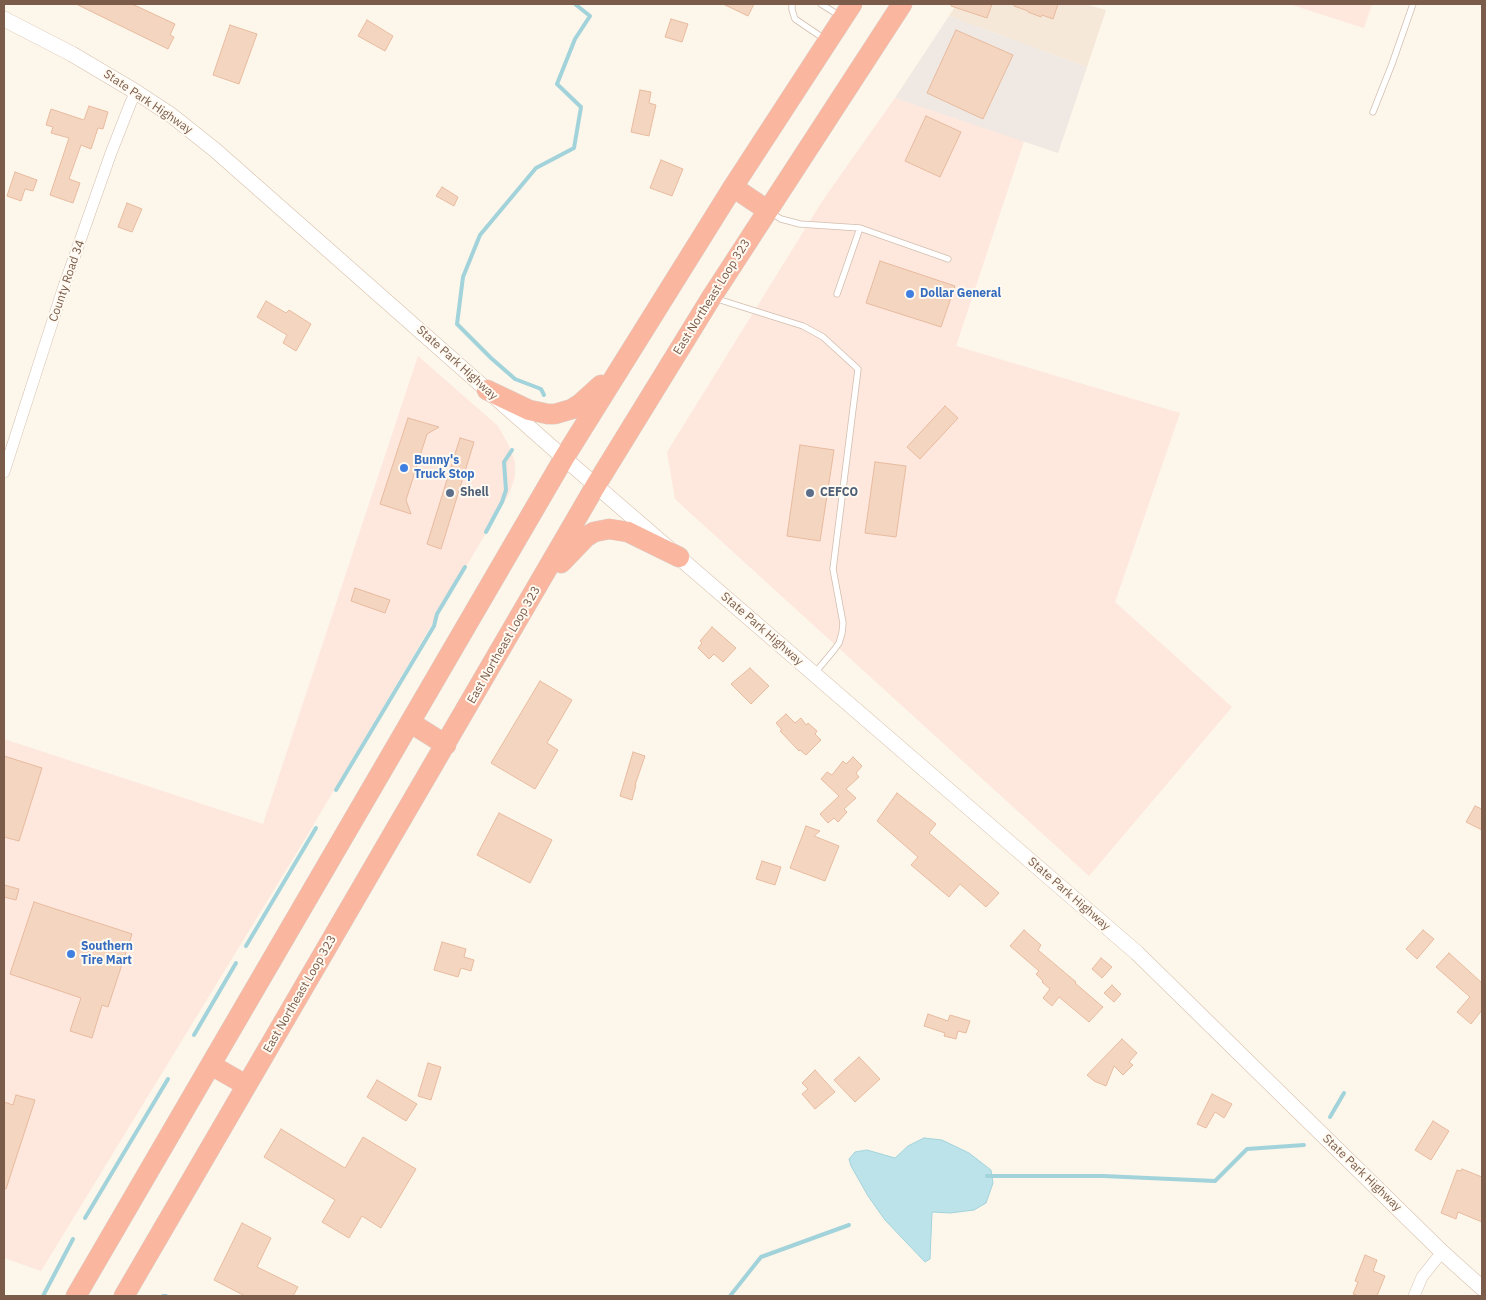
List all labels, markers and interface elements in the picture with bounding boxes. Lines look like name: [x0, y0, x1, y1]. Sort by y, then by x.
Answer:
street label: State Park Highway: [101, 67, 195, 137]
street label: East Northeast Loop 323: [671, 237, 753, 357]
street label: County Road 34: [46, 238, 88, 324]
place label: Dollar General: [920, 287, 1001, 301]
marker: Dollar General: [904, 288, 916, 300]
street label: State Park Highway: [413, 323, 501, 403]
place label: Bunny's Truck Stop: [414, 454, 474, 482]
marker: Bunny's Truck Stop: [398, 462, 410, 474]
place label: Shell: [460, 486, 489, 500]
place label: CEFCO: [820, 486, 858, 500]
marker: Shell: [444, 487, 456, 499]
marker: CEFCO: [804, 487, 816, 499]
street label: East Northeast Loop 323: [464, 584, 544, 706]
street label: State Park Highway: [718, 589, 806, 669]
street label: State Park Highway: [1025, 854, 1113, 934]
street label: East Northeast Loop 323: [260, 933, 340, 1055]
place label: Southern Tire Mart: [81, 940, 133, 968]
marker: Southern Tire Mart: [65, 948, 77, 960]
street label: State Park Highway: [1319, 1132, 1405, 1214]

